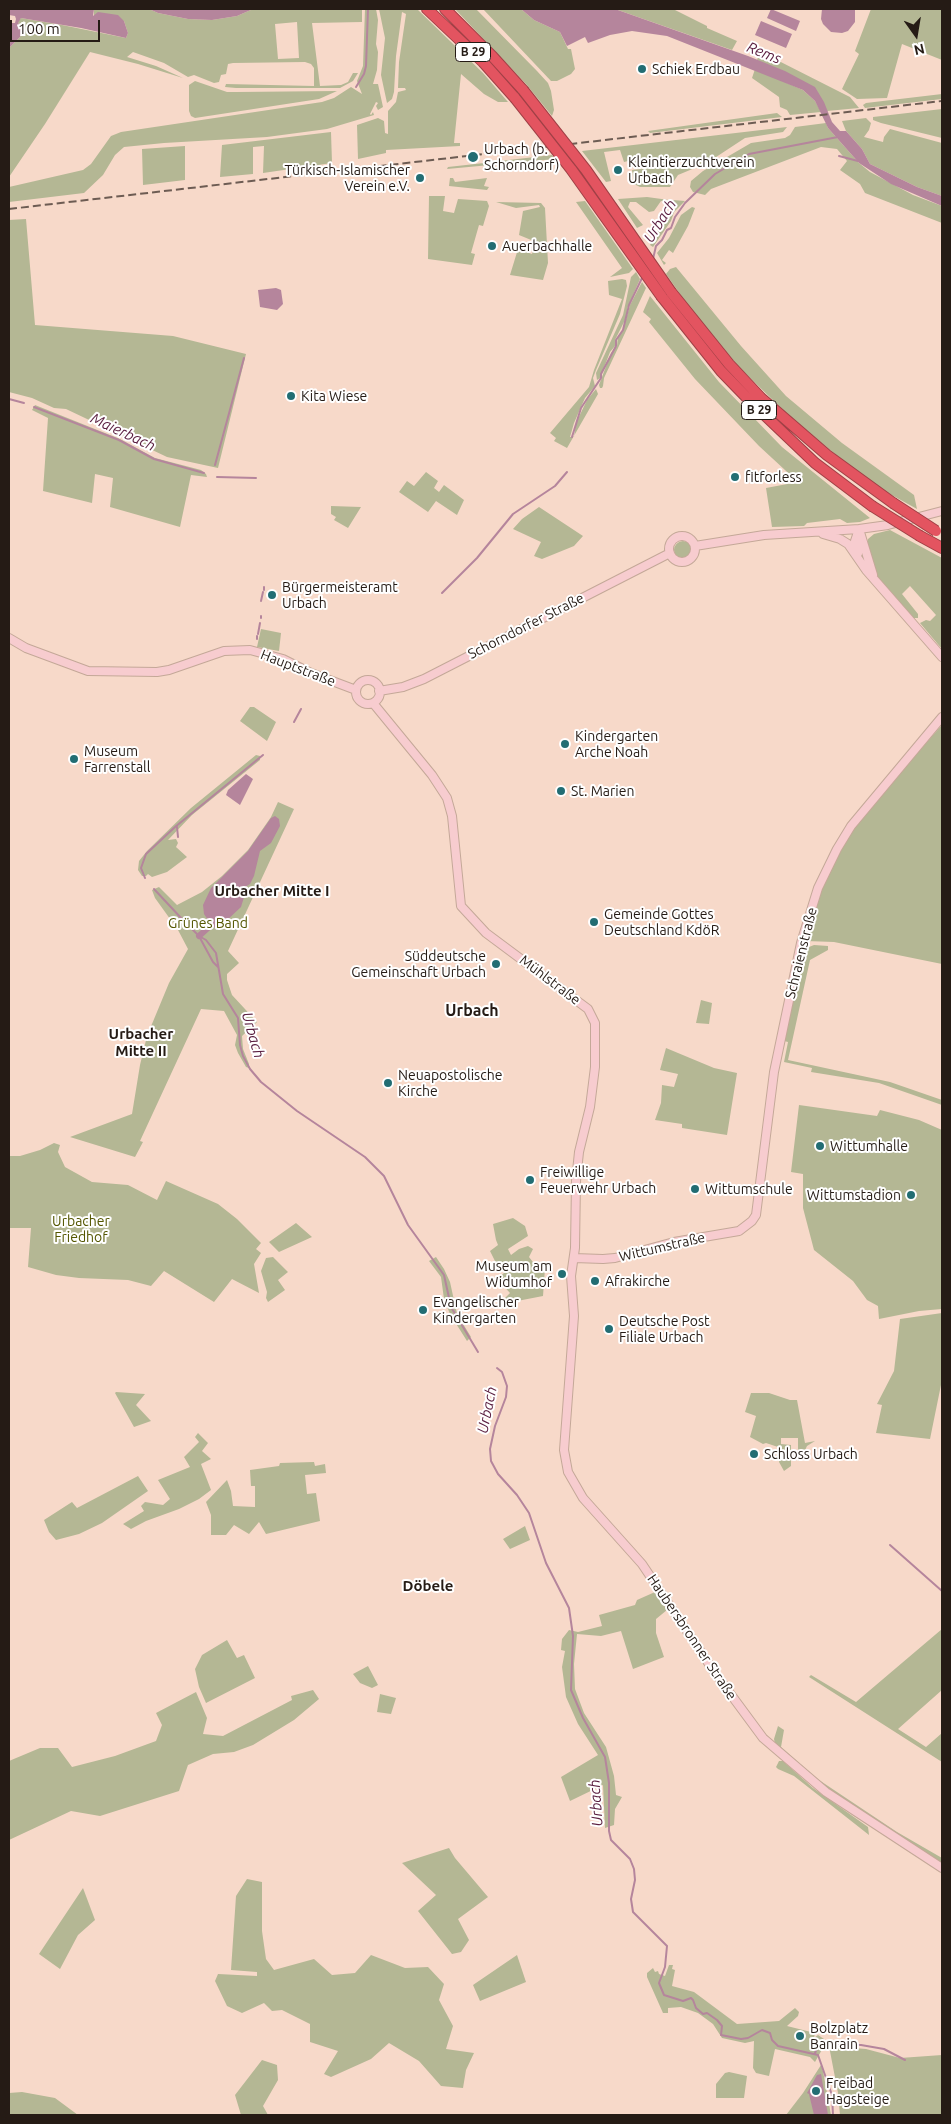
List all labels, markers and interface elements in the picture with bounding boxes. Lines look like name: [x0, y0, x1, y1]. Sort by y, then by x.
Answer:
scale bar: [12, 10, 102, 42]
north arrow: [891, 10, 941, 60]
text: 100 m: [18, 20, 60, 37]
water label: Rems: [744, 38, 784, 68]
text: N: [912, 41, 926, 59]
road number: B 29: [456, 42, 490, 62]
place label: Schiek Erdbau: [652, 61, 740, 77]
marker: Schiek Erdbau: [636, 63, 648, 75]
place label: Urbach (b. Schorndorf): [484, 141, 559, 174]
marker: Urbach (b. Schorndorf): [466, 150, 480, 164]
place label: Kleintierzuchtverein Urbach: [628, 154, 755, 186]
place label: Türkisch-Islamischer Verein e.V.: [285, 162, 410, 194]
marker: Kleintierzuchtverein Urbach: [612, 164, 624, 176]
marker: Türkisch-Islamischer Verein e.V.: [414, 172, 426, 184]
water label: Urbach: [640, 196, 680, 246]
place label: Auerbachhalle: [502, 238, 592, 254]
marker: Auerbachhalle: [486, 240, 498, 252]
place label: Kita Wiese: [301, 388, 367, 404]
marker: Kita Wiese: [285, 390, 297, 402]
road number: B 29: [742, 400, 776, 420]
water label: Maierbach: [88, 409, 158, 455]
place label: fitforless: [745, 469, 802, 485]
marker: fitforless: [729, 471, 741, 483]
place label: Bürgermeisteramt Urbach: [282, 579, 398, 612]
marker: Bürgermeisteramt Urbach: [266, 589, 278, 601]
street label: Schorndorfer Straße: [465, 589, 587, 663]
street label: Hauptstraße: [258, 646, 338, 690]
place label: Kindergarten Arche Noah: [575, 728, 658, 760]
marker: Kindergarten Arche Noah: [559, 738, 571, 750]
place label: Museum Farrenstall: [84, 743, 150, 776]
marker: Museum Farrenstall: [68, 753, 80, 765]
place label: St. Marien: [571, 783, 634, 799]
marker: St. Marien: [555, 785, 567, 797]
district label: Urbacher Mitte I: [214, 882, 330, 900]
place label: Gemeinde Gottes Deutschland KdöR: [604, 906, 719, 939]
street label: Schraienstraße: [782, 906, 820, 1000]
park label: Grünes Band: [168, 915, 248, 931]
marker: Gemeinde Gottes Deutschland KdöR: [588, 916, 600, 928]
place label: Süddeutsche Gemeinschaft Urbach: [351, 948, 486, 980]
street label: Mühlstraße: [516, 952, 584, 1008]
marker: Süddeutsche Gemeinschaft Urbach: [490, 958, 502, 970]
district label: Urbach: [445, 1001, 499, 1021]
water label: Urbach: [238, 1010, 268, 1060]
district label: Urbacher Mitte II: [109, 1025, 173, 1060]
place label: Neuapostolische Kirche: [398, 1067, 502, 1100]
marker: Neuapostolische Kirche: [382, 1077, 394, 1089]
place label: Wittumhalle: [830, 1138, 908, 1154]
marker: Wittumhalle: [814, 1140, 826, 1152]
place label: Freiwillige Feuerwehr Urbach: [540, 1164, 656, 1196]
marker: Freiwillige Feuerwehr Urbach: [524, 1174, 536, 1186]
place label: Wittumschule: [705, 1181, 793, 1197]
marker: Wittumschule: [689, 1183, 701, 1195]
place label: Wittumstadion: [807, 1187, 901, 1203]
marker: Wittumstadion: [905, 1189, 917, 1201]
park label: Urbacher Friedhof: [52, 1213, 110, 1246]
street label: Wittumstraße: [617, 1229, 707, 1265]
place label: Museum am Widumhof: [475, 1258, 552, 1290]
marker: Museum am Widumhof: [556, 1268, 568, 1280]
place label: Afrakirche: [605, 1273, 670, 1289]
marker: Afrakirche: [589, 1275, 601, 1287]
place label: Evangelischer Kindergarten: [433, 1294, 519, 1326]
marker: Evangelischer Kindergarten: [417, 1304, 429, 1316]
place label: Deutsche Post Filiale Urbach: [619, 1313, 710, 1345]
marker: Deutsche Post Filiale Urbach: [603, 1323, 615, 1335]
water label: Urbach: [473, 1385, 501, 1435]
place label: Schloss Urbach: [764, 1446, 858, 1462]
marker: Schloss Urbach: [748, 1448, 760, 1460]
street label: Haubersbronner Straße: [644, 1571, 740, 1703]
district label: Döbele: [403, 1577, 453, 1595]
water label: Urbach: [585, 1779, 607, 1827]
place label: Bolzplatz Banrain: [810, 2020, 868, 2052]
marker: Bolzplatz Banrain: [794, 2030, 806, 2042]
place label: Freibad Hagsteige: [826, 2075, 889, 2108]
marker: Freibad Hagsteige: [810, 2085, 822, 2097]

